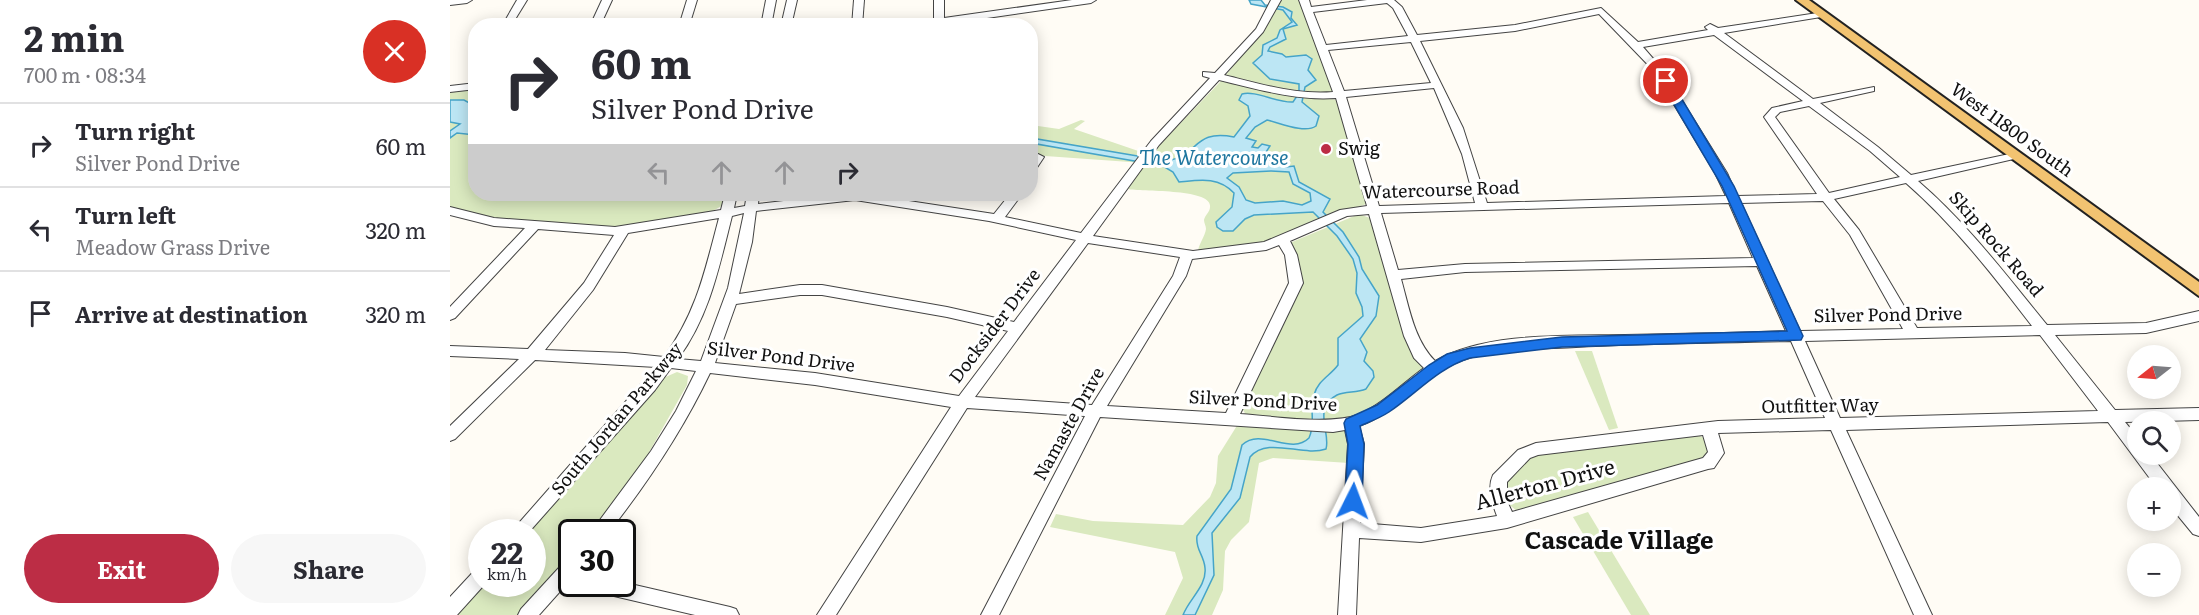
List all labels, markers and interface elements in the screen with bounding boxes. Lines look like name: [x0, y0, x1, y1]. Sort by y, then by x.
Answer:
text: 2 min: [24, 10, 125, 63]
button: close: [363, 20, 426, 83]
text: 60 m: [591, 30, 692, 92]
icon: right: [492, 42, 570, 120]
pin: [1640, 55, 1691, 106]
text: 700 m · 08:34: [24, 59, 146, 89]
icon: arrive: [1649, 64, 1682, 97]
street label: West 11800 South: [1946, 75, 2080, 183]
text: Silver Pond Drive: [591, 87, 814, 127]
text: Turn right: [75, 114, 195, 147]
icon: right: [24, 129, 57, 162]
text: 60 m: [376, 129, 426, 162]
place label: Swig: [1338, 134, 1381, 161]
water label: The Watercourse: [1139, 141, 1289, 171]
marker: Swig: [1319, 142, 1333, 156]
text: Silver Pond Drive: [75, 147, 240, 177]
icon: left: [642, 156, 675, 189]
icon: ahead: [705, 156, 738, 189]
icon: ahead: [768, 156, 801, 189]
icon: right: [831, 156, 864, 189]
street label: Watercourse Road: [1362, 172, 1520, 205]
street label: Skip Rock Road: [1943, 184, 2051, 302]
text: Turn left: [75, 198, 176, 231]
icon: left: [24, 213, 57, 246]
text: 320 m: [365, 213, 426, 246]
text: Meadow Grass Drive: [75, 231, 270, 261]
street label: Docksider Drive: [942, 262, 1046, 388]
icon: arrive: [24, 297, 57, 330]
text: Arrive at destination: [75, 297, 308, 330]
text: 320 m: [365, 297, 426, 330]
street label: Silver Pond Drive: [1813, 299, 1962, 328]
street label: Silver Pond Drive: [706, 333, 857, 378]
street label: South Jordan Parkway: [544, 335, 688, 500]
north arrow: [2127, 345, 2181, 399]
map controls: [2127, 345, 2181, 597]
street label: Namaste Drive: [1025, 362, 1110, 485]
street label: Silver Pond Drive: [1188, 382, 1338, 417]
street label: Outfitter Way: [1761, 390, 1880, 419]
button: search: [2127, 411, 2181, 465]
street label: Allerton Drive: [1471, 449, 1618, 516]
position arrow: [1321, 469, 1385, 533]
button: +: [2127, 477, 2181, 531]
speed limit sign: 30: [558, 519, 636, 597]
district label: Cascade Village: [1525, 521, 1714, 556]
text: 22: [491, 529, 523, 573]
button: Exit: [24, 534, 219, 603]
button: Share: [231, 534, 426, 603]
button: −: [2127, 543, 2181, 597]
text: km/h: [487, 562, 527, 585]

